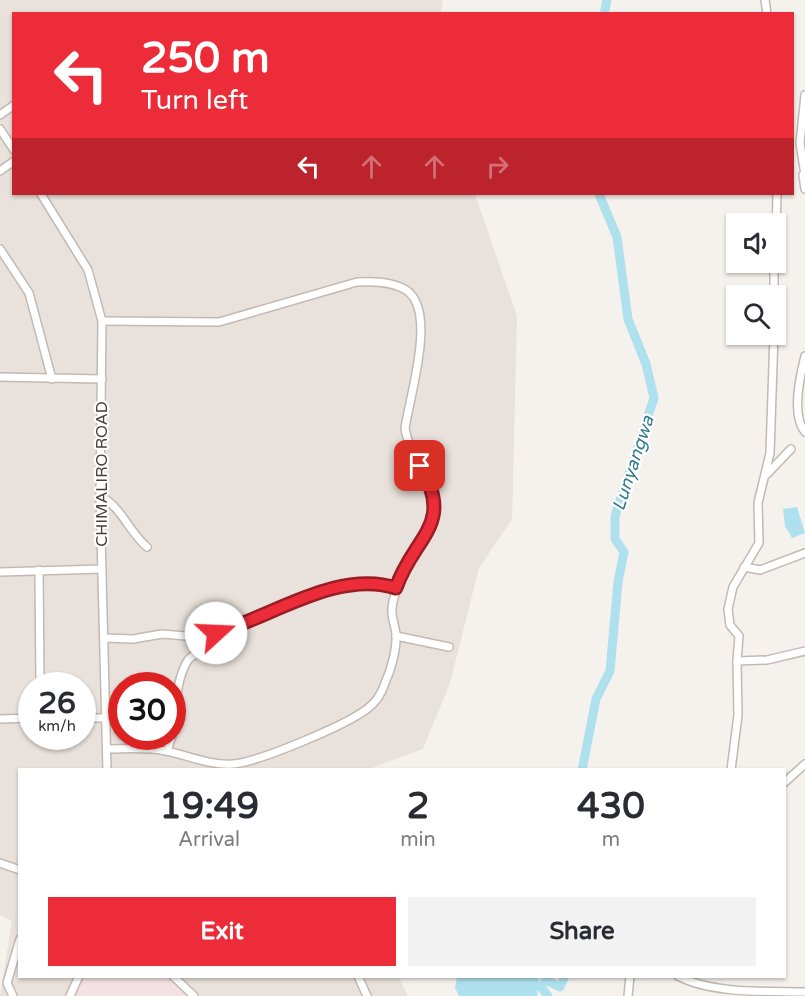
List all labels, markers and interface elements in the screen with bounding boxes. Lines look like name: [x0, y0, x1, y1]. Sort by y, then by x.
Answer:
text: 250 m: [141, 33, 270, 84]
icon: left: [42, 36, 120, 114]
text: Turn left: [141, 84, 248, 117]
icon: left: [292, 150, 325, 183]
icon: ahead: [355, 150, 388, 183]
icon: ahead: [418, 150, 451, 183]
icon: right: [481, 150, 514, 183]
map controls: [726, 213, 786, 345]
button: sound: [726, 213, 786, 273]
button: search: [726, 285, 786, 345]
street label: CHIMALIRO ROAD: [92, 401, 112, 547]
water label: Lunyangwa: [607, 412, 659, 513]
pin: [394, 440, 445, 491]
icon: arrive: [403, 449, 436, 482]
position arrow: [184, 601, 248, 665]
speed limit sign: 30: [108, 672, 186, 750]
text: 26: [38, 685, 76, 722]
text: km/h: [38, 717, 76, 735]
text: 19:49: [159, 785, 259, 828]
text: 2: [407, 785, 429, 828]
text: 430: [577, 785, 645, 828]
text: Arrival: [178, 828, 240, 852]
text: min: [400, 828, 436, 852]
text: m: [602, 828, 620, 852]
button: Exit: [48, 897, 396, 966]
button: Share: [408, 897, 756, 966]

